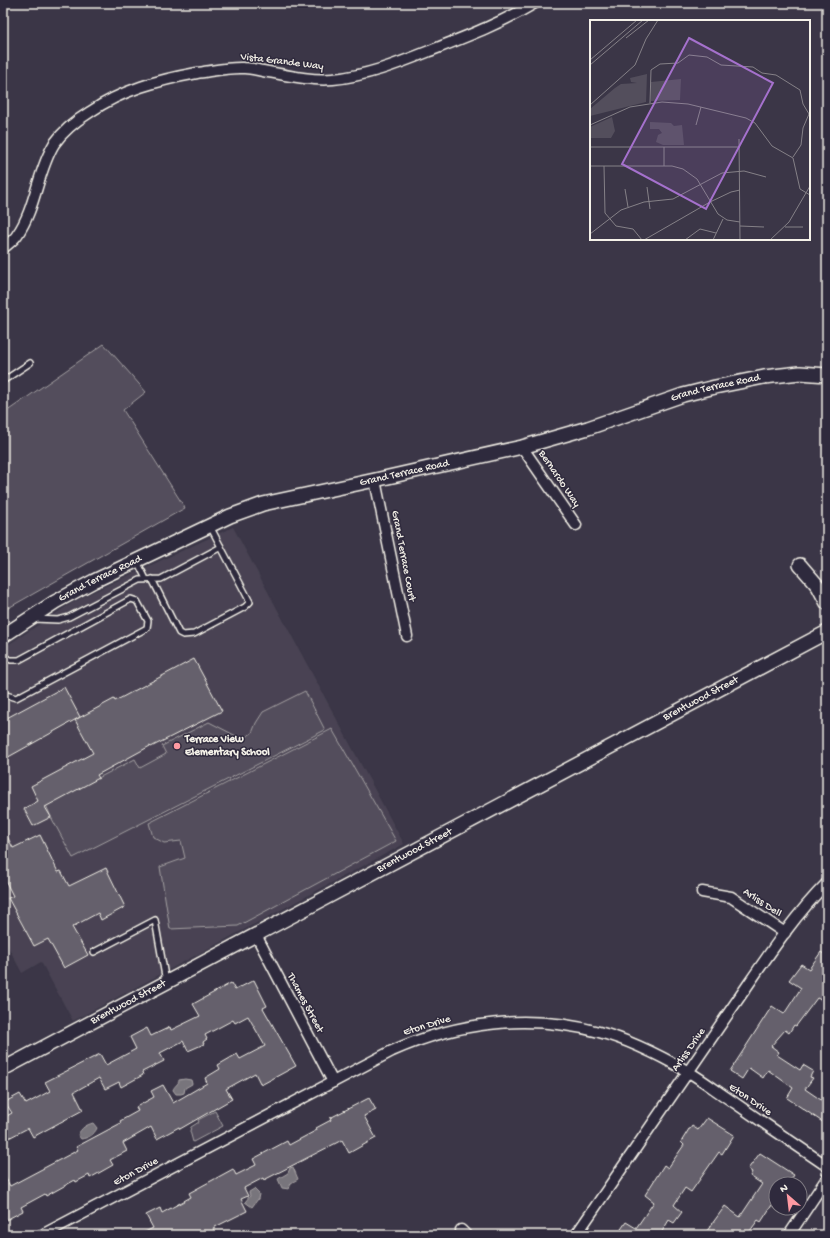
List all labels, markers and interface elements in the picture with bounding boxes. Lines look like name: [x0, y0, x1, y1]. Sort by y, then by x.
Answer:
inset map: [590, 20, 810, 240]
street label: Vista Grande Way: [239, 51, 325, 73]
street label: Grand Terrace Road: [669, 372, 763, 405]
street label: Bernardo Way: [535, 447, 583, 510]
street label: Grand Terrace Road: [359, 457, 452, 489]
street label: Grand Terrace Court: [388, 510, 418, 604]
street label: Grand Terrace Road: [57, 552, 145, 605]
street label: Brentwood Street: [660, 673, 742, 724]
place label: Terrace View Elementary School: [184, 734, 270, 759]
marker: Terrace View Elementary School: [172, 741, 182, 751]
street label: Brentwood Street: [374, 825, 456, 876]
street label: Arliss Dell: [740, 886, 784, 920]
street label: Thames Street: [284, 970, 326, 1036]
street label: Brentwood Street: [88, 977, 169, 1028]
street label: Eton Drive: [402, 1013, 452, 1039]
street label: Arliss Drive: [670, 1026, 708, 1074]
street label: Eton Drive: [726, 1081, 774, 1119]
street label: Eton Drive: [112, 1155, 161, 1189]
north arrow: [768, 1176, 808, 1216]
text: N: [778, 1182, 790, 1196]

